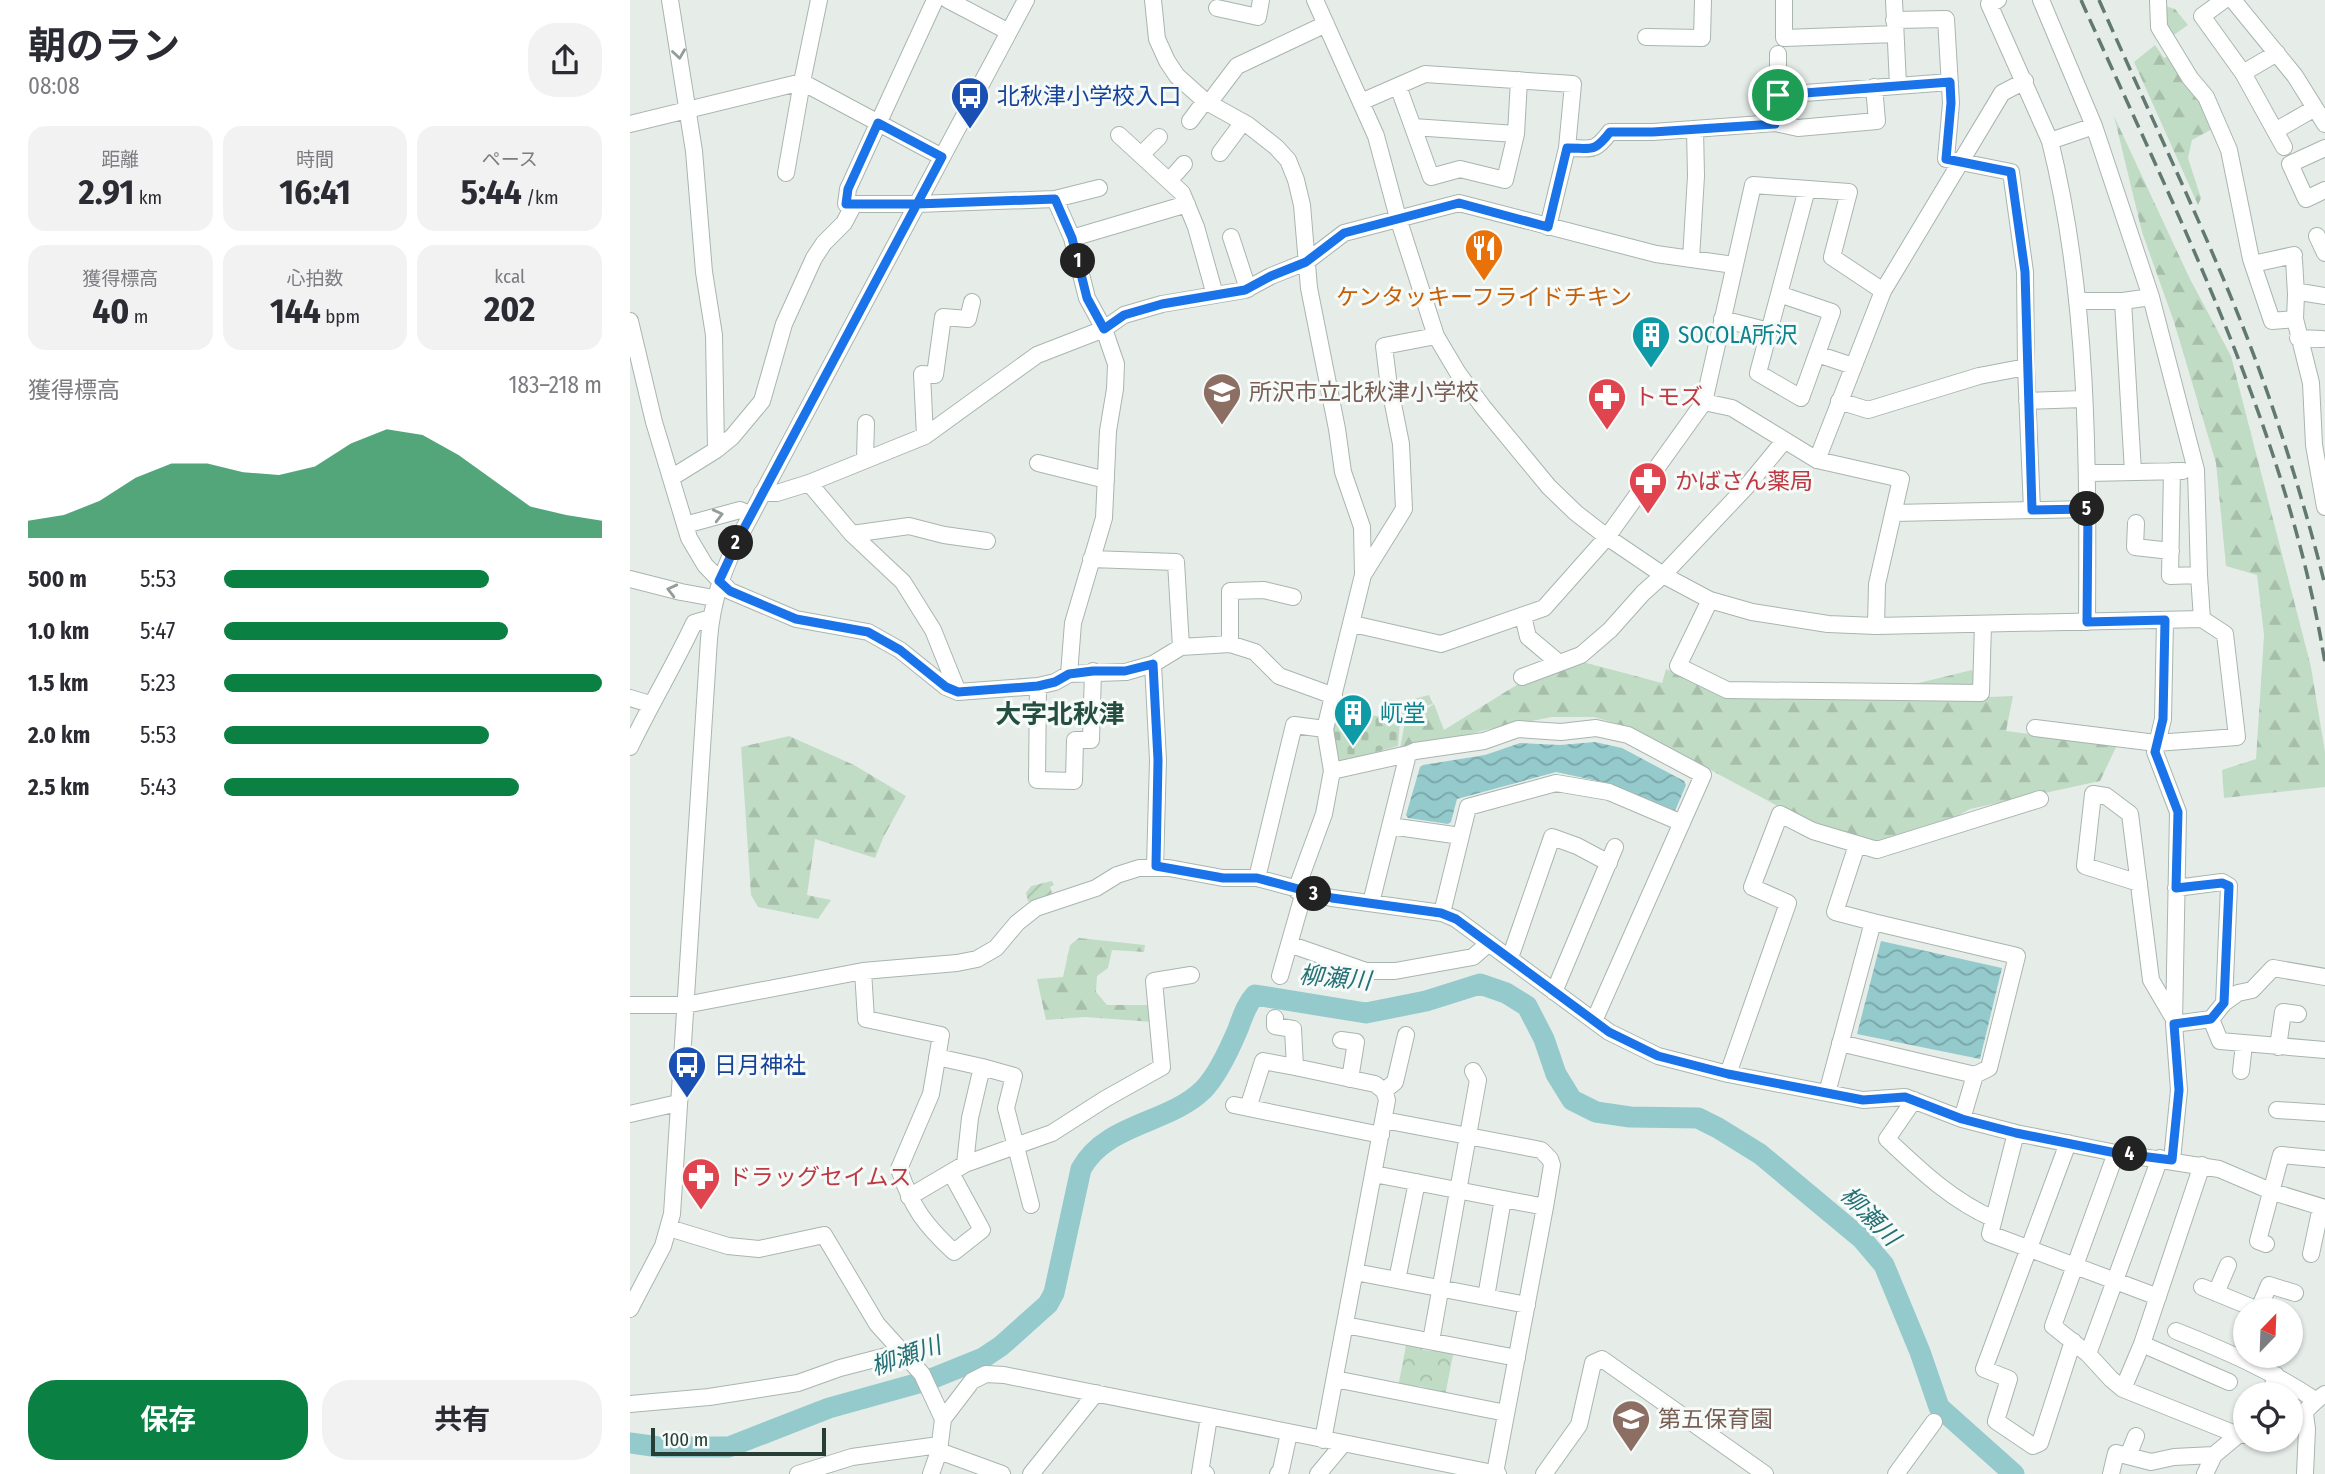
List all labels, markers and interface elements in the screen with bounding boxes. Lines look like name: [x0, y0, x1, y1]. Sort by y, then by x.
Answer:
text: 朝のラン: [28, 23, 180, 69]
button: share: [528, 23, 602, 97]
one-way arrow: [671, 48, 686, 60]
pin: [1748, 65, 1808, 125]
text: 08:08: [28, 72, 80, 100]
bus stop icon: 北秋津小学校入口: [949, 75, 991, 130]
icon: arrive: [1759, 76, 1797, 114]
place label: 北秋津小学校入口: [997, 82, 1181, 110]
text: 距離: [101, 148, 139, 171]
text: 時間: [296, 148, 334, 171]
text: ペース: [482, 148, 538, 171]
text: 2.91: [78, 171, 134, 213]
text: 16:41: [279, 171, 351, 213]
text: 5:44: [461, 171, 522, 213]
text: km: [134, 186, 162, 209]
text: /km: [522, 186, 559, 209]
restaurant icon: ケンタッキーフライドチキン: [1463, 227, 1505, 282]
pin: 1: [1060, 244, 1096, 278]
text: 1: [1073, 249, 1082, 272]
text: kcal: [494, 265, 525, 288]
text: 獲得標高: [82, 267, 158, 290]
text: 心拍数: [286, 267, 344, 290]
place label: ケンタッキーフライドチキン: [1336, 283, 1632, 311]
text: 202: [484, 288, 535, 330]
text: 40: [92, 290, 129, 332]
text: 144: [270, 290, 321, 332]
text: m: [129, 305, 148, 328]
text: bpm: [321, 305, 360, 328]
building icon: SOCOLA所沢: [1630, 314, 1672, 369]
place label: SOCOLA所沢: [1678, 321, 1798, 349]
text: 183–218 m: [508, 371, 602, 399]
school or university icon: 所沢市立北秋津小学校: [1201, 371, 1243, 426]
text: 獲得標高: [28, 376, 120, 404]
pharmacy icon: トモズ: [1586, 376, 1628, 431]
place label: 所沢市立北秋津小学校: [1249, 378, 1479, 406]
place label: トモズ: [1634, 383, 1703, 411]
pharmacy icon: かばさん薬局: [1627, 460, 1669, 515]
place label: かばさん薬局: [1675, 467, 1813, 495]
pin: 5: [2070, 491, 2104, 526]
text: 5: [2082, 497, 2091, 520]
one-way arrow: [712, 509, 724, 523]
pin: 2: [718, 526, 754, 560]
text: 2: [731, 531, 740, 554]
text: 500 m: [28, 565, 87, 593]
text: 5:53: [140, 565, 176, 593]
one-way arrow: [666, 584, 678, 598]
text: 1.0 km: [28, 617, 89, 645]
text: 5:47: [140, 617, 175, 645]
text: 1.5 km: [28, 669, 89, 697]
text: 5:23: [140, 669, 176, 697]
building icon: 屼堂: [1332, 692, 1374, 747]
district label: 大字北秋津: [995, 699, 1125, 730]
place label: 屼堂: [1380, 699, 1426, 727]
text: 2.0 km: [28, 721, 90, 749]
text: 5:53: [140, 721, 176, 749]
text: 2.5 km: [28, 773, 89, 801]
text: 5:43: [140, 773, 177, 801]
pin: 3: [1296, 876, 1332, 912]
text: 3: [1309, 882, 1318, 905]
water label: 柳瀬川: [1298, 961, 1375, 995]
bus stop icon: 日月神社: [666, 1044, 708, 1099]
place label: 日月神社: [714, 1051, 806, 1079]
pin: 4: [2112, 1136, 2148, 1172]
text: 4: [2125, 1142, 2134, 1165]
pharmacy icon: ドラッグセイムス: [680, 1156, 722, 1211]
place label: ドラッグセイムス: [728, 1163, 912, 1191]
water label: 柳瀬川: [1835, 1181, 1907, 1253]
north arrow: [2233, 1298, 2303, 1368]
map controls: [2233, 1298, 2303, 1452]
water label: 柳瀬川: [867, 1330, 947, 1381]
button: 保存: [28, 1380, 308, 1460]
button: 共有: [322, 1380, 602, 1460]
button: locate: [2233, 1382, 2303, 1452]
school or university icon: 第五保育園: [1610, 1398, 1652, 1453]
place label: 第五保育園: [1658, 1405, 1773, 1433]
scale bar: [651, 1425, 826, 1457]
text: 100 m: [662, 1428, 708, 1451]

